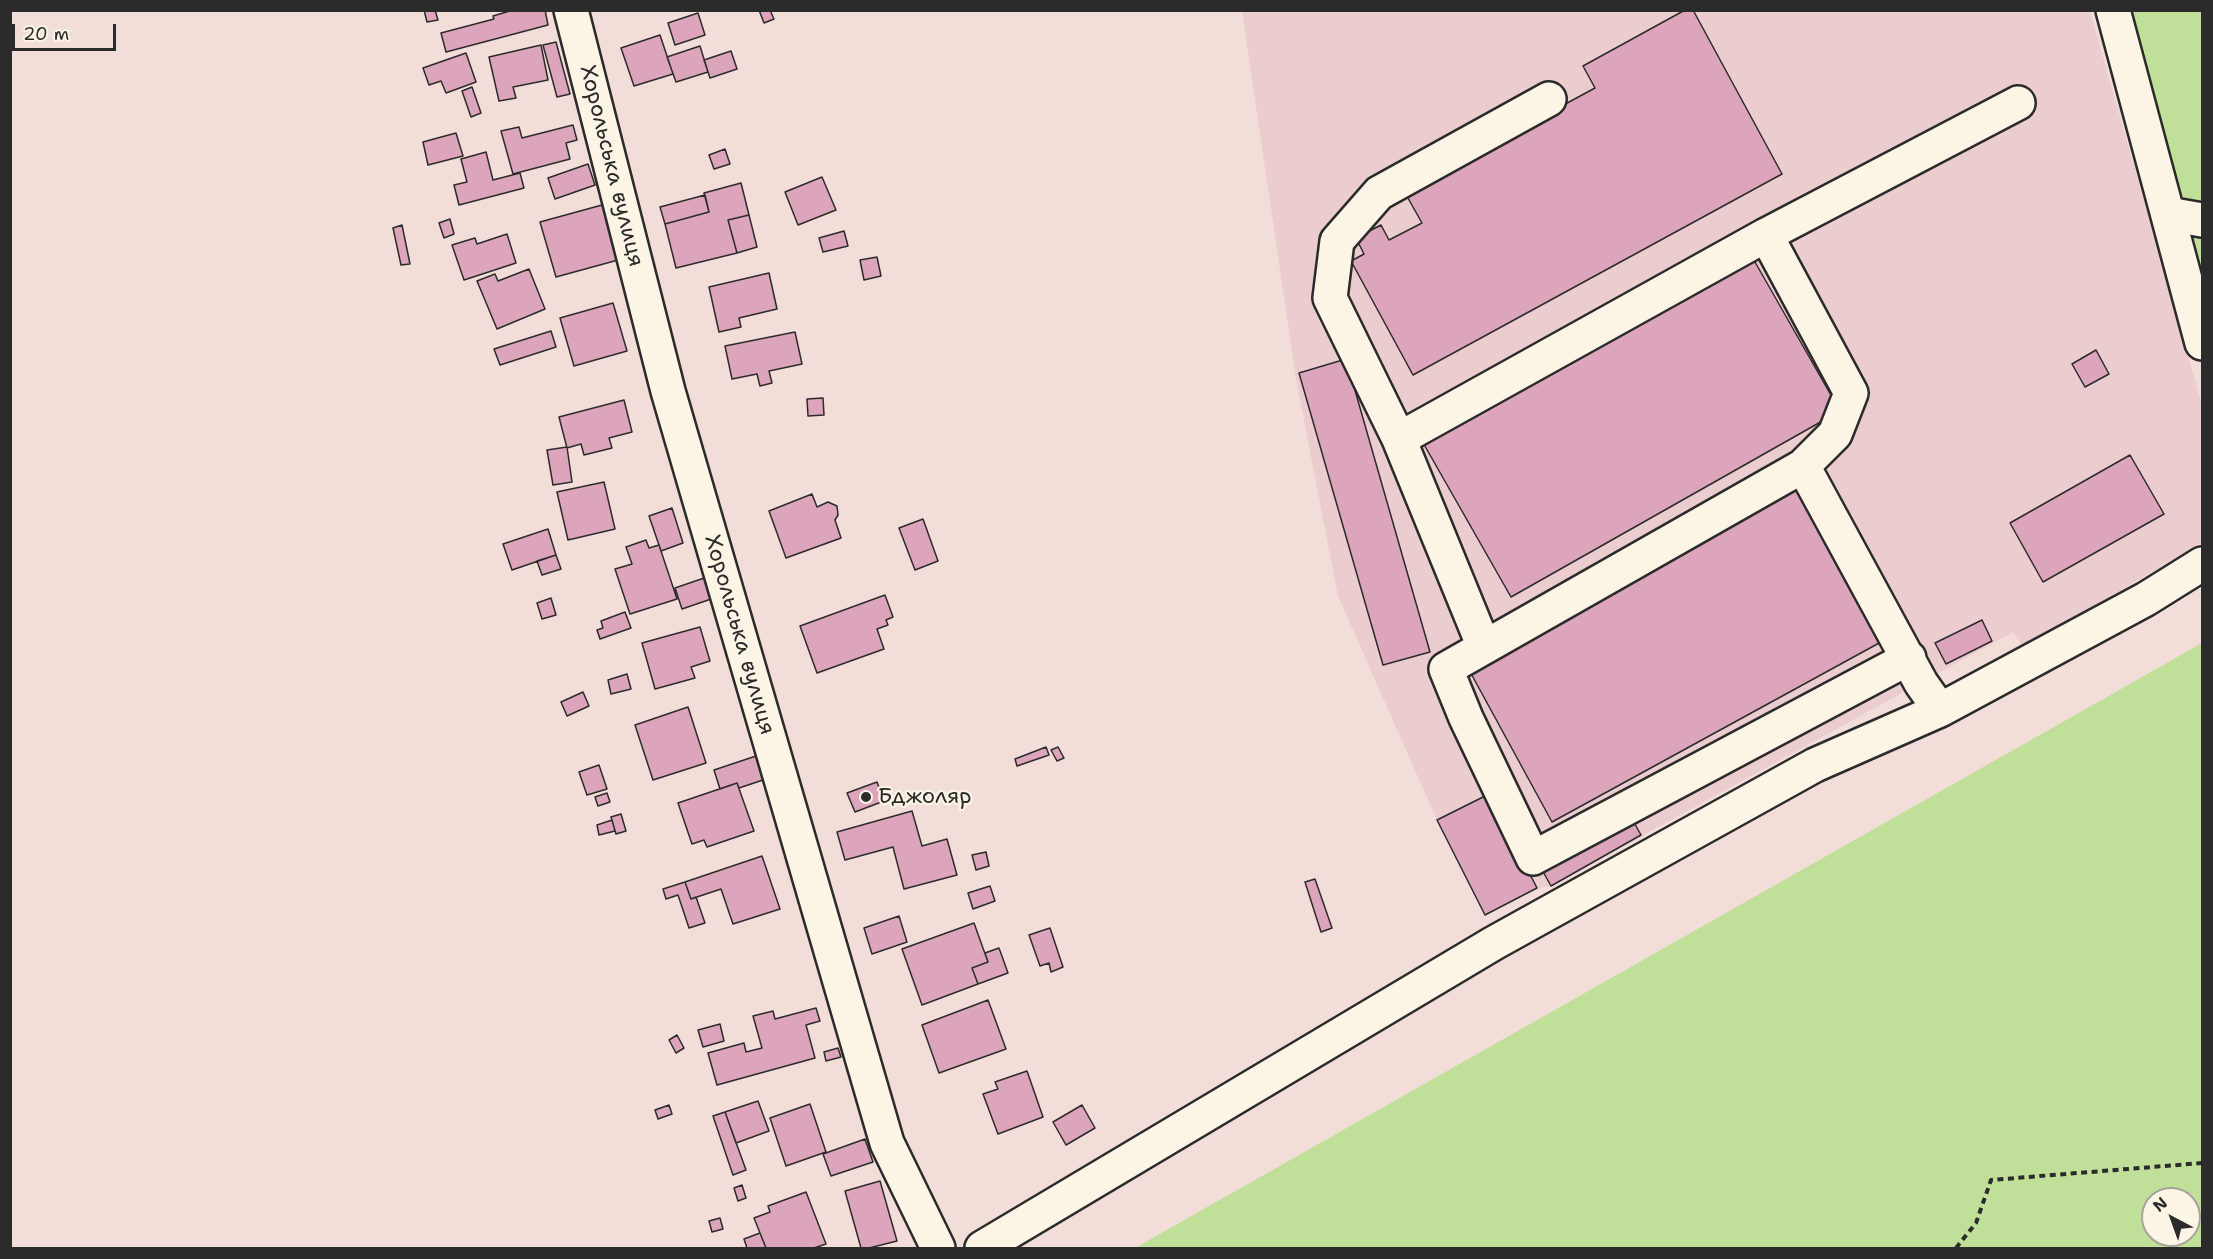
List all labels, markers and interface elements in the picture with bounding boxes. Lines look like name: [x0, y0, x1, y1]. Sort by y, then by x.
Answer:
scale bar: [15, 12, 118, 50]
text: 20 m: [23, 22, 69, 46]
street label: Хорольська вулиця: [573, 63, 649, 269]
street label: Хорольська вулиця: [698, 532, 780, 738]
place label: Бджоляр: [878, 784, 972, 810]
marker: Бджоляр: [859, 790, 873, 804]
north arrow: [2141, 1187, 2201, 1247]
text: N: [2148, 1192, 2172, 1217]

